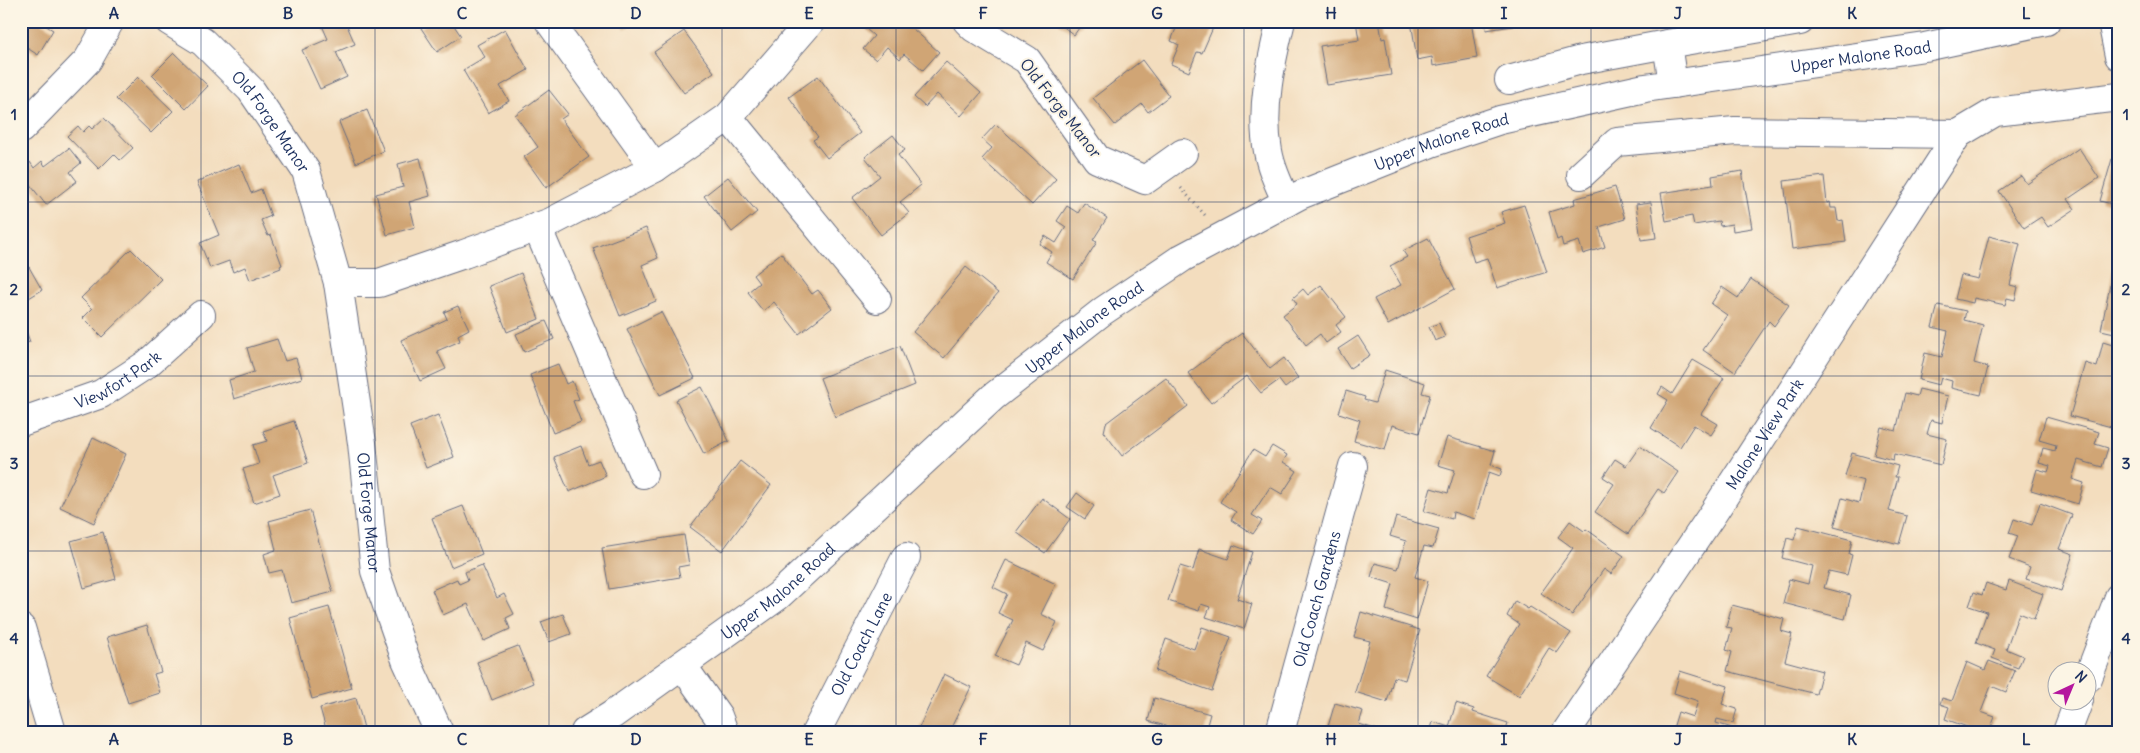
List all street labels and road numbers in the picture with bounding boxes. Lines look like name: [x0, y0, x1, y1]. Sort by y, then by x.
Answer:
street label: Upper Malone Road: [1789, 36, 1933, 77]
street label: Old Forge Manor: [1016, 54, 1106, 162]
street label: Old Forge Manor: [227, 66, 314, 177]
street label: Upper Malone Road: [1371, 108, 1511, 175]
street label: Upper Malone Road: [1021, 277, 1147, 378]
street label: Viewfort Park: [72, 346, 165, 413]
street label: Malone View Park: [1721, 375, 1807, 493]
street label: Old Forge Manor: [353, 451, 385, 574]
street label: Old Coach Gardens: [1288, 529, 1345, 669]
street label: Upper Malone Road: [717, 539, 839, 644]
street label: Old Coach Lane: [826, 588, 896, 699]

